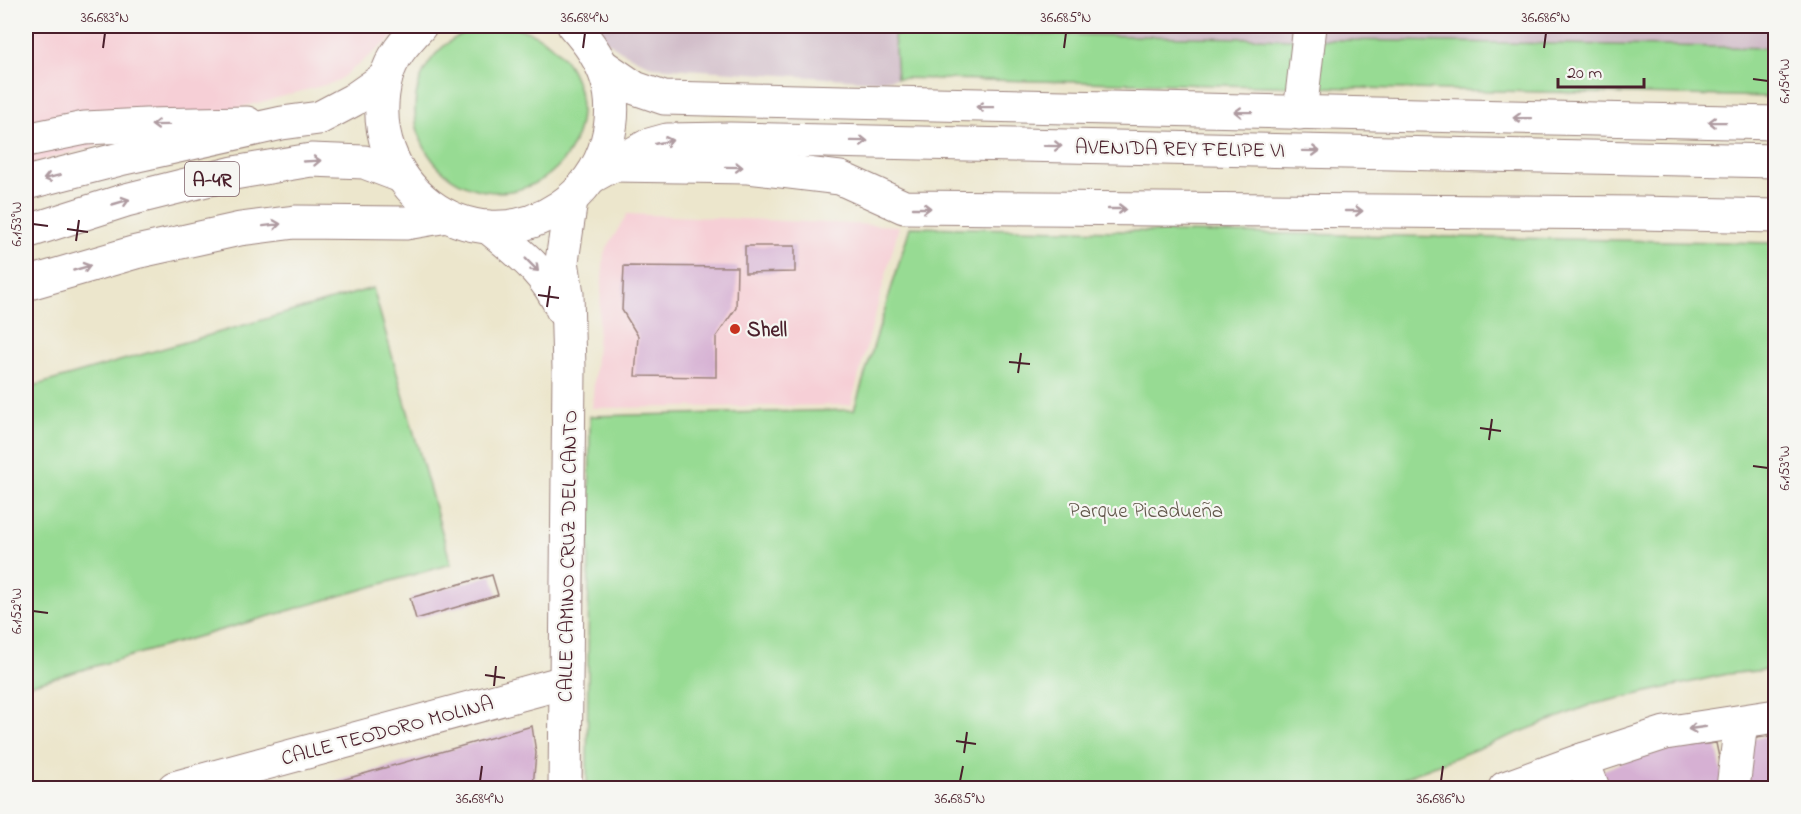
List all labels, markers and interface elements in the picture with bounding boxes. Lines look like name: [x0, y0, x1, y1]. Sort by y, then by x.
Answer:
text: 36.683°N: [81, 7, 129, 29]
text: 36.684°N: [561, 7, 609, 29]
text: 36.685°N: [1041, 7, 1091, 29]
text: 36.686°N: [1522, 7, 1570, 29]
scale bar: [1558, 51, 1644, 89]
text: 6.154°W: [1774, 59, 1796, 103]
text: 20 m: [1567, 61, 1602, 87]
one-way arrow: [976, 101, 996, 112]
one-way arrow: [1234, 106, 1254, 118]
one-way arrow: [1513, 112, 1533, 124]
one-way arrow: [1708, 116, 1728, 128]
one-way arrow: [151, 119, 171, 131]
street label: AVENIDA REY FELIPE VI: [1075, 133, 1285, 167]
one-way arrow: [654, 136, 673, 147]
one-way arrow: [848, 136, 868, 147]
one-way arrow: [1043, 140, 1063, 151]
one-way arrow: [1301, 146, 1321, 157]
one-way arrow: [301, 155, 321, 166]
one-way arrow: [723, 161, 743, 173]
road number: A-4R: [185, 162, 239, 196]
one-way arrow: [43, 171, 62, 183]
one-way arrow: [112, 196, 131, 207]
text: 6.153°W: [6, 202, 28, 246]
one-way arrow: [911, 202, 931, 214]
one-way arrow: [1106, 203, 1126, 215]
one-way arrow: [1343, 205, 1363, 217]
one-way arrow: [261, 219, 281, 230]
one-way arrow: [525, 258, 540, 273]
one-way arrow: [72, 262, 91, 273]
place label: Shell: [747, 316, 787, 346]
marker: Shell: [728, 322, 742, 336]
street label: CALLE CAMINO CRUZ DEL CANTO: [551, 410, 587, 703]
text: 6.153°W: [1774, 446, 1796, 490]
park label: Parque Picadueña: [1069, 497, 1223, 527]
text: 6.152°W: [6, 588, 28, 634]
street label: CALLE TEODORO MOLINA: [278, 689, 497, 775]
one-way arrow: [1688, 723, 1707, 734]
text: 36.684°N: [456, 788, 504, 810]
text: 36.685°N: [935, 788, 985, 810]
text: 36.686°N: [1417, 788, 1465, 810]

